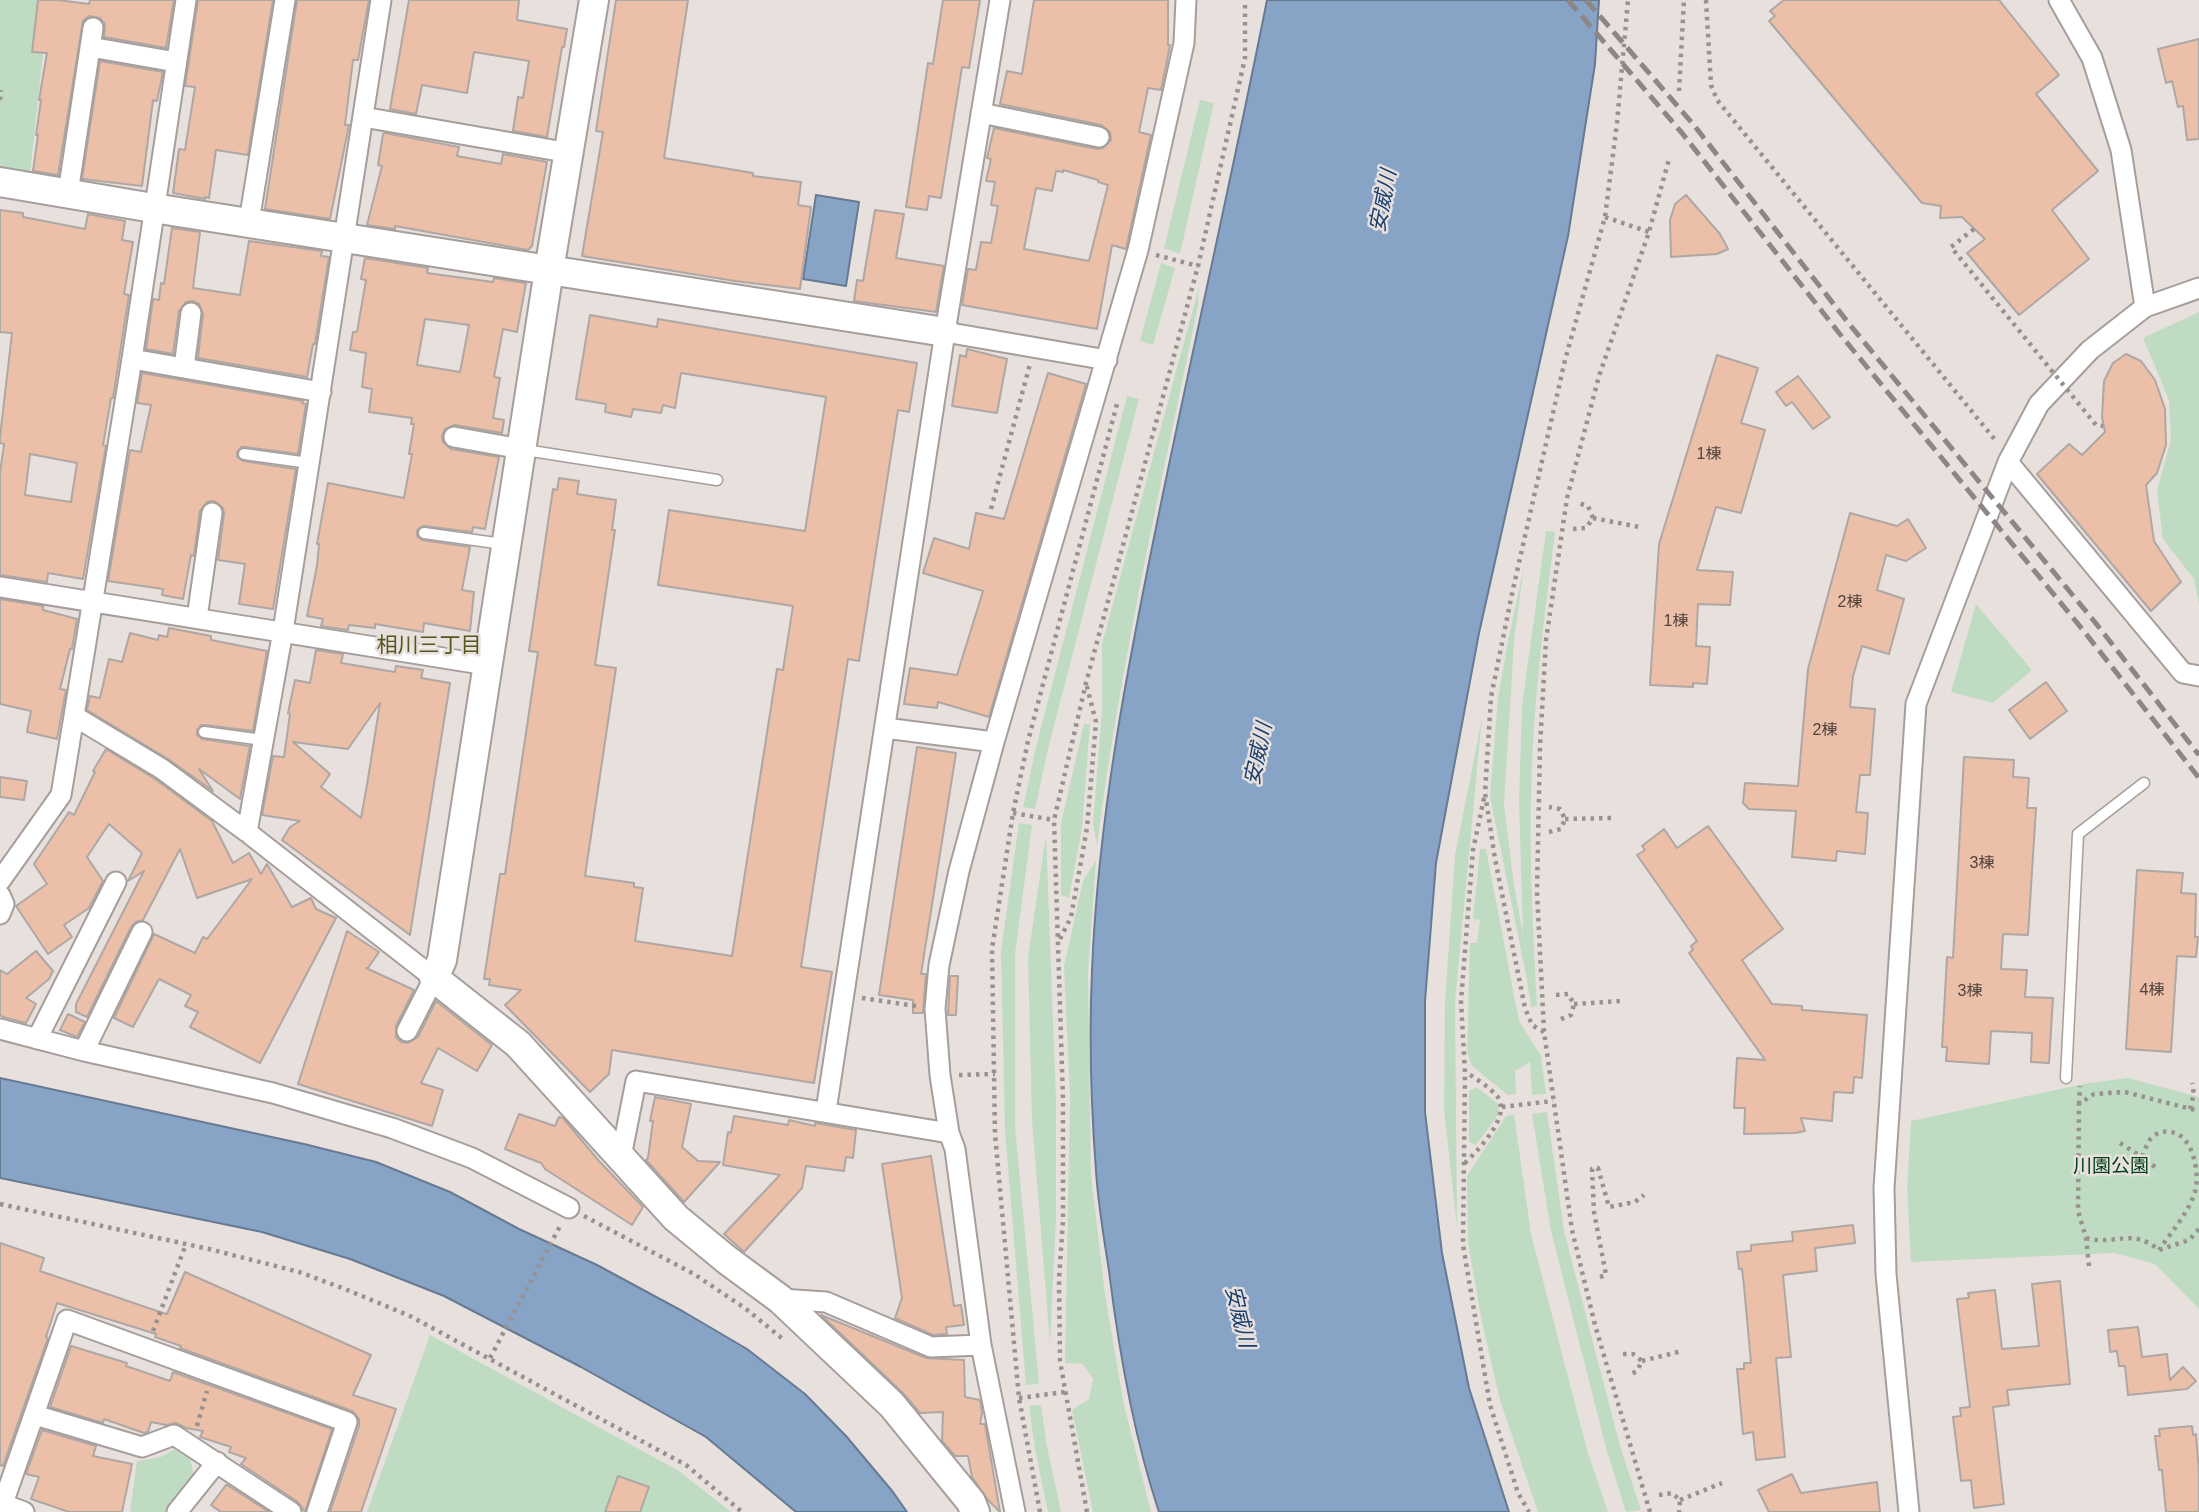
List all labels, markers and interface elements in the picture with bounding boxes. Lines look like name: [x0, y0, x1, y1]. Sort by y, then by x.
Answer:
water label: 安威川: [1366, 168, 1402, 234]
house number: 1棟: [1697, 445, 1721, 465]
house number: 2棟: [1838, 593, 1862, 613]
house number: 1棟: [1664, 612, 1688, 632]
district label: 相川三丁目: [377, 633, 481, 659]
water label: 安威川: [1240, 721, 1278, 787]
house number: 2棟: [1813, 721, 1837, 741]
house number: 3棟: [1970, 854, 1994, 874]
house number: 4棟: [2140, 981, 2164, 1001]
house number: 3棟: [1958, 982, 1982, 1002]
park label: 川園公園: [2073, 1156, 2149, 1178]
water label: 安威川: [1219, 1283, 1259, 1351]

